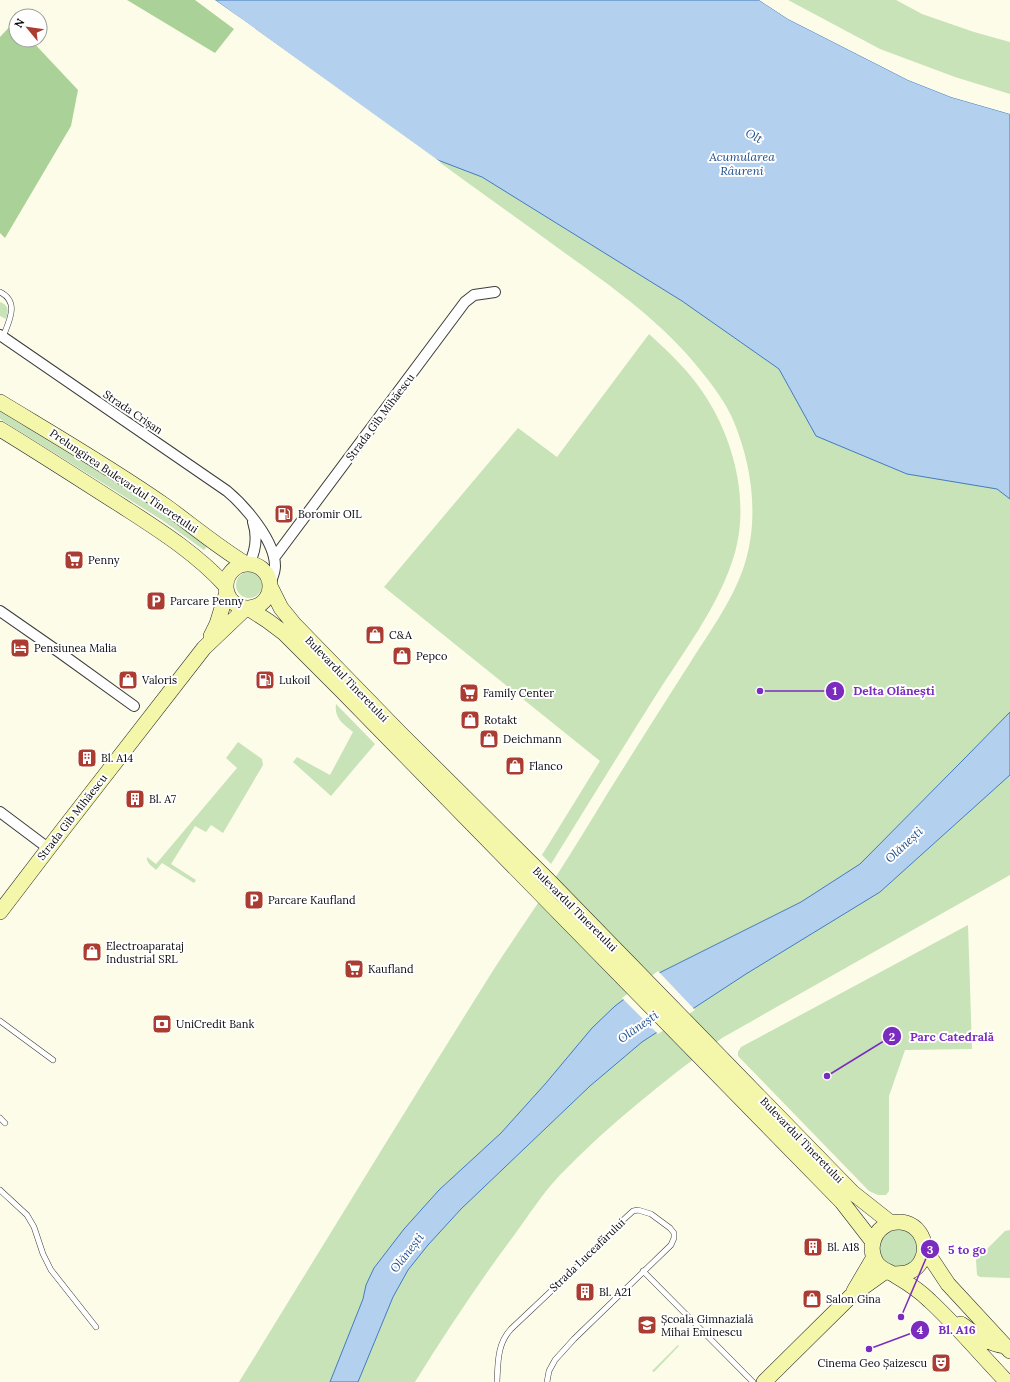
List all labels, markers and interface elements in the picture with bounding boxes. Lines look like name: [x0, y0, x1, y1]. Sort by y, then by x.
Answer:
north arrow: [8, 8, 48, 48]
text: N: [11, 16, 28, 30]
water label: Olt: [743, 125, 766, 147]
water label: Acumularea Râureni: [708, 149, 775, 178]
street label: Strada Gib Mihăescu: [343, 370, 418, 463]
street label: Strada Crișan: [101, 387, 166, 437]
street label: Prelungirea Bulevardul Tineretului: [47, 426, 201, 536]
fuel station icon: Boromir OIL: [273, 503, 295, 525]
place label: Boromir OIL: [298, 507, 362, 521]
supermarket icon: Penny: [63, 549, 85, 571]
place label: Penny: [88, 553, 120, 567]
parking icon: Parcare Penny: [145, 590, 167, 612]
place label: Parcare Penny: [170, 594, 244, 608]
shop icon: C&A: [364, 624, 386, 646]
place label: C&A: [389, 628, 413, 642]
street label: Bulevardul Tineretului: [302, 633, 392, 725]
hotel icon: Pensiunea Malia: [9, 637, 31, 659]
place label: Pensiunea Malia: [34, 641, 117, 655]
shop icon: Pepco: [391, 645, 413, 667]
place label: Pepco: [416, 649, 447, 663]
shop icon: Valoris: [117, 669, 139, 691]
fuel station icon: Lukoil: [254, 669, 276, 691]
place label: Valoris: [141, 673, 177, 687]
place label: Lukoil: [279, 673, 310, 687]
callout: Delta Olănești: [825, 679, 942, 703]
supermarket icon: Family Center: [458, 682, 480, 704]
text: 1: [833, 683, 838, 698]
text: Delta Olănești: [853, 683, 935, 699]
place label: Family Center: [483, 686, 554, 700]
shop icon: Rotakt: [459, 709, 481, 731]
place label: Rotakt: [484, 713, 518, 727]
shop icon: Deichmann: [478, 728, 500, 750]
place label: Deichmann: [503, 732, 562, 746]
building icon: Bl. A14: [76, 747, 98, 769]
place label: Bl. A14: [101, 751, 133, 765]
shop icon: Flanco: [504, 755, 526, 777]
place label: Flanco: [529, 759, 563, 773]
street label: Strada Gib Mihăescu: [34, 771, 110, 863]
building icon: Bl. A7: [124, 788, 146, 810]
place label: Bl. A7: [149, 792, 176, 806]
water label: Olănești: [882, 823, 926, 866]
street label: Bulevardul Tineretului: [530, 864, 620, 954]
parking icon: Parcare Kaufland: [243, 889, 265, 911]
place label: Parcare Kaufland: [268, 893, 356, 907]
place label: Electroaparataj Industrial SRL: [106, 939, 184, 966]
shop icon: Electroaparataj Industrial SRL: [81, 941, 103, 963]
supermarket icon: Kaufland: [343, 958, 365, 980]
place label: Kaufland: [368, 962, 414, 976]
water label: Olănești: [615, 1007, 661, 1046]
bank icon: UniCredit Bank: [151, 1013, 173, 1035]
place label: UniCredit Bank: [176, 1017, 254, 1031]
callout: Parc Catedrală: [882, 1024, 1002, 1048]
text: 2: [889, 1029, 895, 1044]
text: Parc Catedrală: [910, 1029, 995, 1044]
street label: Bulevardul Tineretului: [757, 1094, 847, 1186]
street label: Strada Luceafărului: [546, 1215, 628, 1295]
water label: Olănești: [387, 1230, 427, 1275]
building icon: Bl. A18: [802, 1236, 824, 1258]
callout: 5 to go: [920, 1237, 994, 1261]
place label: Bl. A18: [827, 1240, 859, 1254]
text: 3: [927, 1242, 934, 1257]
text: 5 to go: [948, 1242, 986, 1257]
building icon: Bl. A21: [574, 1281, 596, 1303]
place label: Bl. A21: [599, 1285, 631, 1299]
shop icon: Salon Gina: [801, 1288, 823, 1310]
place label: Salon Gina: [826, 1292, 881, 1306]
place label: Școala Gimnazială Mihai Eminescu: [661, 1312, 754, 1339]
school or university icon: Școala Gimnazială Mihai Eminescu: [636, 1314, 658, 1336]
callout: Bl. A16: [910, 1318, 983, 1342]
text: 4: [917, 1322, 924, 1337]
text: Bl. A16: [938, 1322, 976, 1337]
theatre icon: Cinema Geo Șaizescu: [930, 1352, 952, 1374]
place label: Cinema Geo Șaizescu: [818, 1356, 927, 1370]

